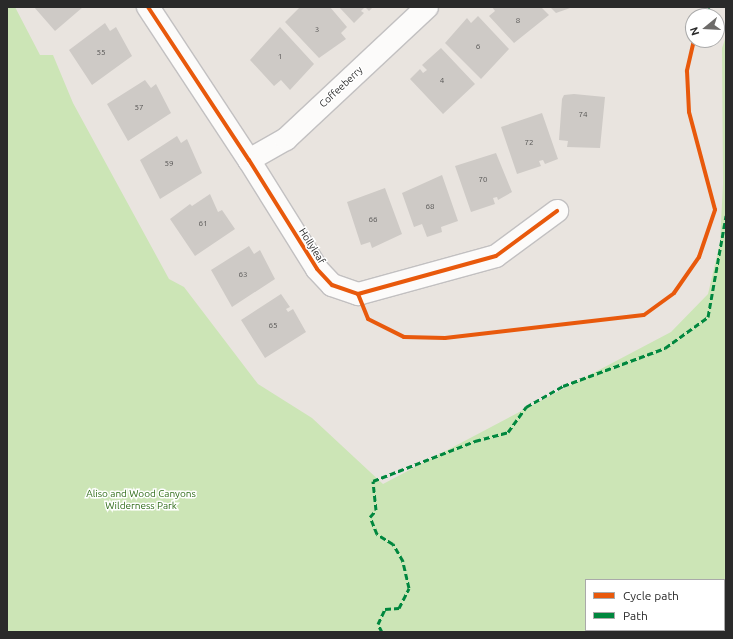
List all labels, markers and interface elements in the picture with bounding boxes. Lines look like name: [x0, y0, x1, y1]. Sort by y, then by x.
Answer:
north arrow: [685, 8, 725, 48]
house number: 8: [516, 16, 520, 26]
house number: 3: [315, 25, 319, 35]
text: N: [688, 26, 702, 37]
house number: 6: [476, 42, 480, 52]
house number: 55: [96, 48, 106, 58]
house number: 1: [278, 52, 282, 62]
street label: Coffeeberry: [317, 64, 365, 110]
house number: 4: [440, 76, 444, 86]
house number: 57: [134, 103, 144, 113]
house number: 74: [578, 110, 588, 120]
house number: 72: [524, 138, 534, 148]
house number: 59: [164, 159, 174, 169]
house number: 70: [478, 175, 488, 185]
house number: 68: [425, 202, 435, 212]
house number: 66: [368, 215, 378, 225]
house number: 61: [198, 219, 208, 229]
street label: Hollyleaf: [296, 226, 328, 266]
house number: 63: [238, 270, 248, 280]
house number: 65: [268, 321, 278, 331]
park label: Aliso and Wood Canyons Wilderness Park: [86, 487, 196, 510]
legend: [585, 579, 725, 631]
text: Cycle path: [623, 589, 679, 602]
text: Path: [623, 609, 648, 622]

